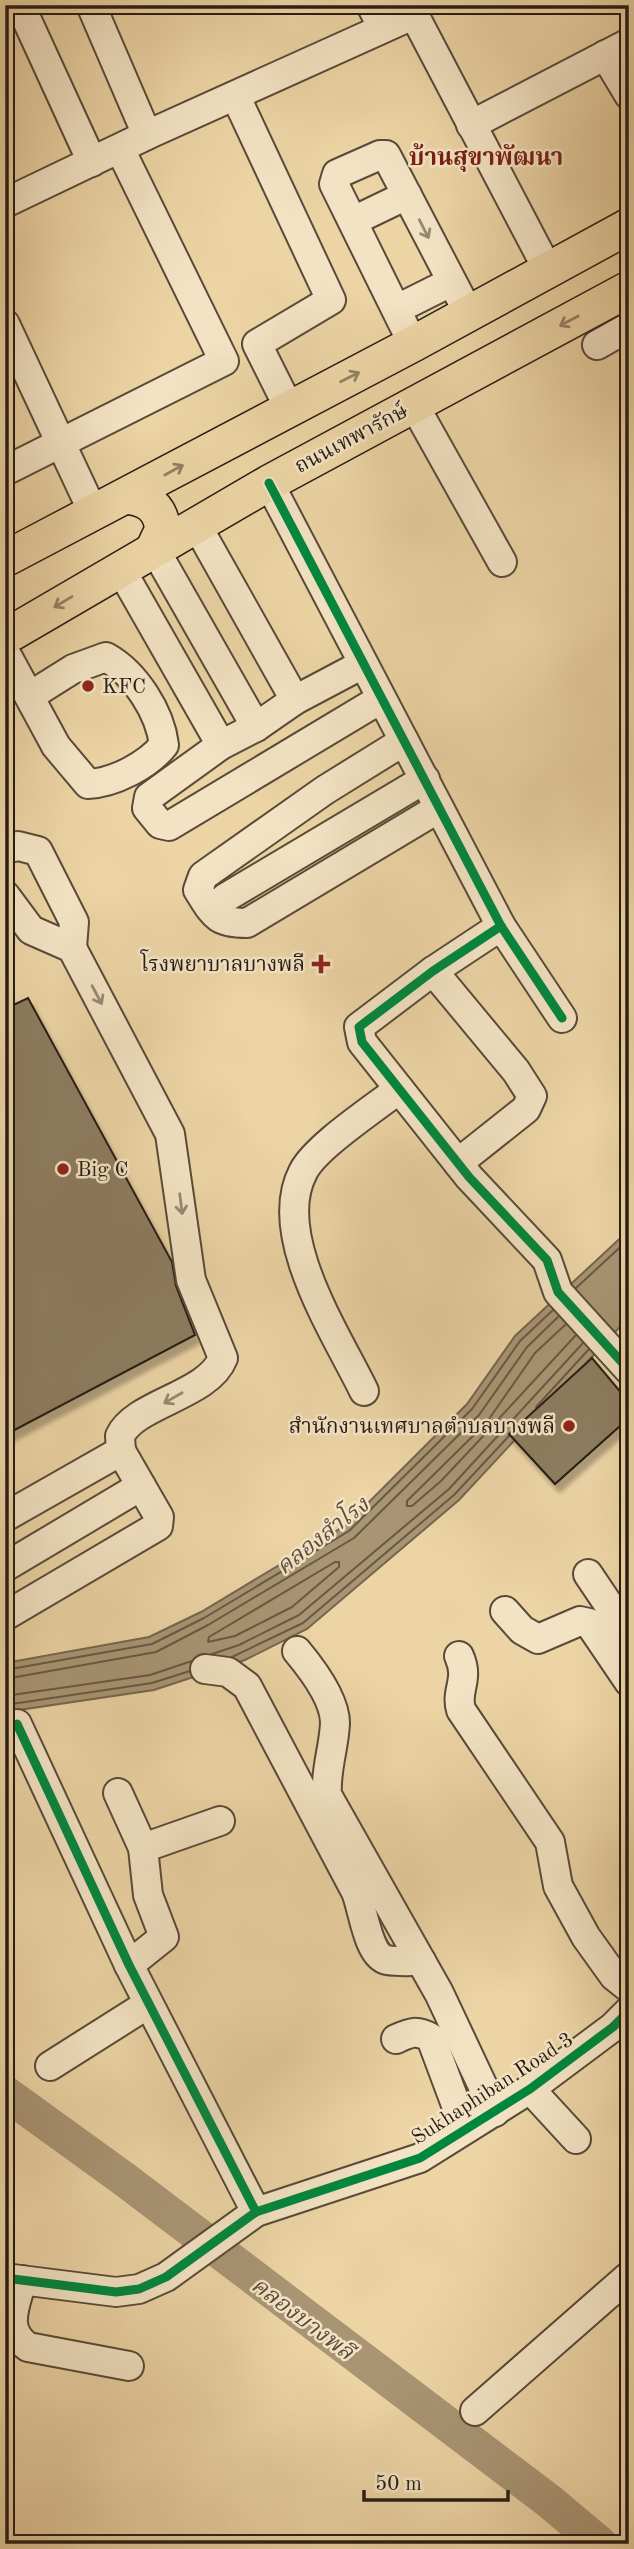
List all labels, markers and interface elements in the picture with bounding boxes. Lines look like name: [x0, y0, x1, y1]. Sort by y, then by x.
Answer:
district label: บ้านสุขาพัฒนา: [409, 143, 563, 172]
one-way arrow: [417, 218, 431, 239]
one-way arrow: [559, 315, 579, 329]
one-way arrow: [339, 369, 360, 383]
street label: ถนนเทพารักษ์: [290, 397, 412, 478]
one-way arrow: [163, 462, 183, 476]
one-way arrow: [53, 595, 73, 609]
place label: KFC: [102, 677, 146, 698]
marker: KFC: [80, 678, 96, 694]
place label: โรงพยาบาลบางพลี: [139, 949, 305, 976]
marker: โรงพยาบาลบางพลี: [311, 954, 331, 974]
one-way arrow: [90, 985, 104, 1005]
place label: Big C: [77, 1160, 128, 1181]
marker: Big C: [55, 1161, 71, 1177]
one-way arrow: [175, 1192, 188, 1214]
one-way arrow: [164, 1391, 184, 1405]
place label: สำนักงานเทศบาลตำบลบางพลี: [289, 1414, 555, 1438]
marker: สำนักงานเทศบาลตำบลบางพลี: [561, 1418, 577, 1434]
water label: คลองสำโรง: [269, 1488, 375, 1579]
street label: Sukhaphiban Road 3: [408, 2029, 577, 2149]
water label: คลองบางพลี: [247, 2273, 360, 2366]
scale bar: [364, 2458, 508, 2502]
text: 50 m: [375, 2474, 422, 2495]

